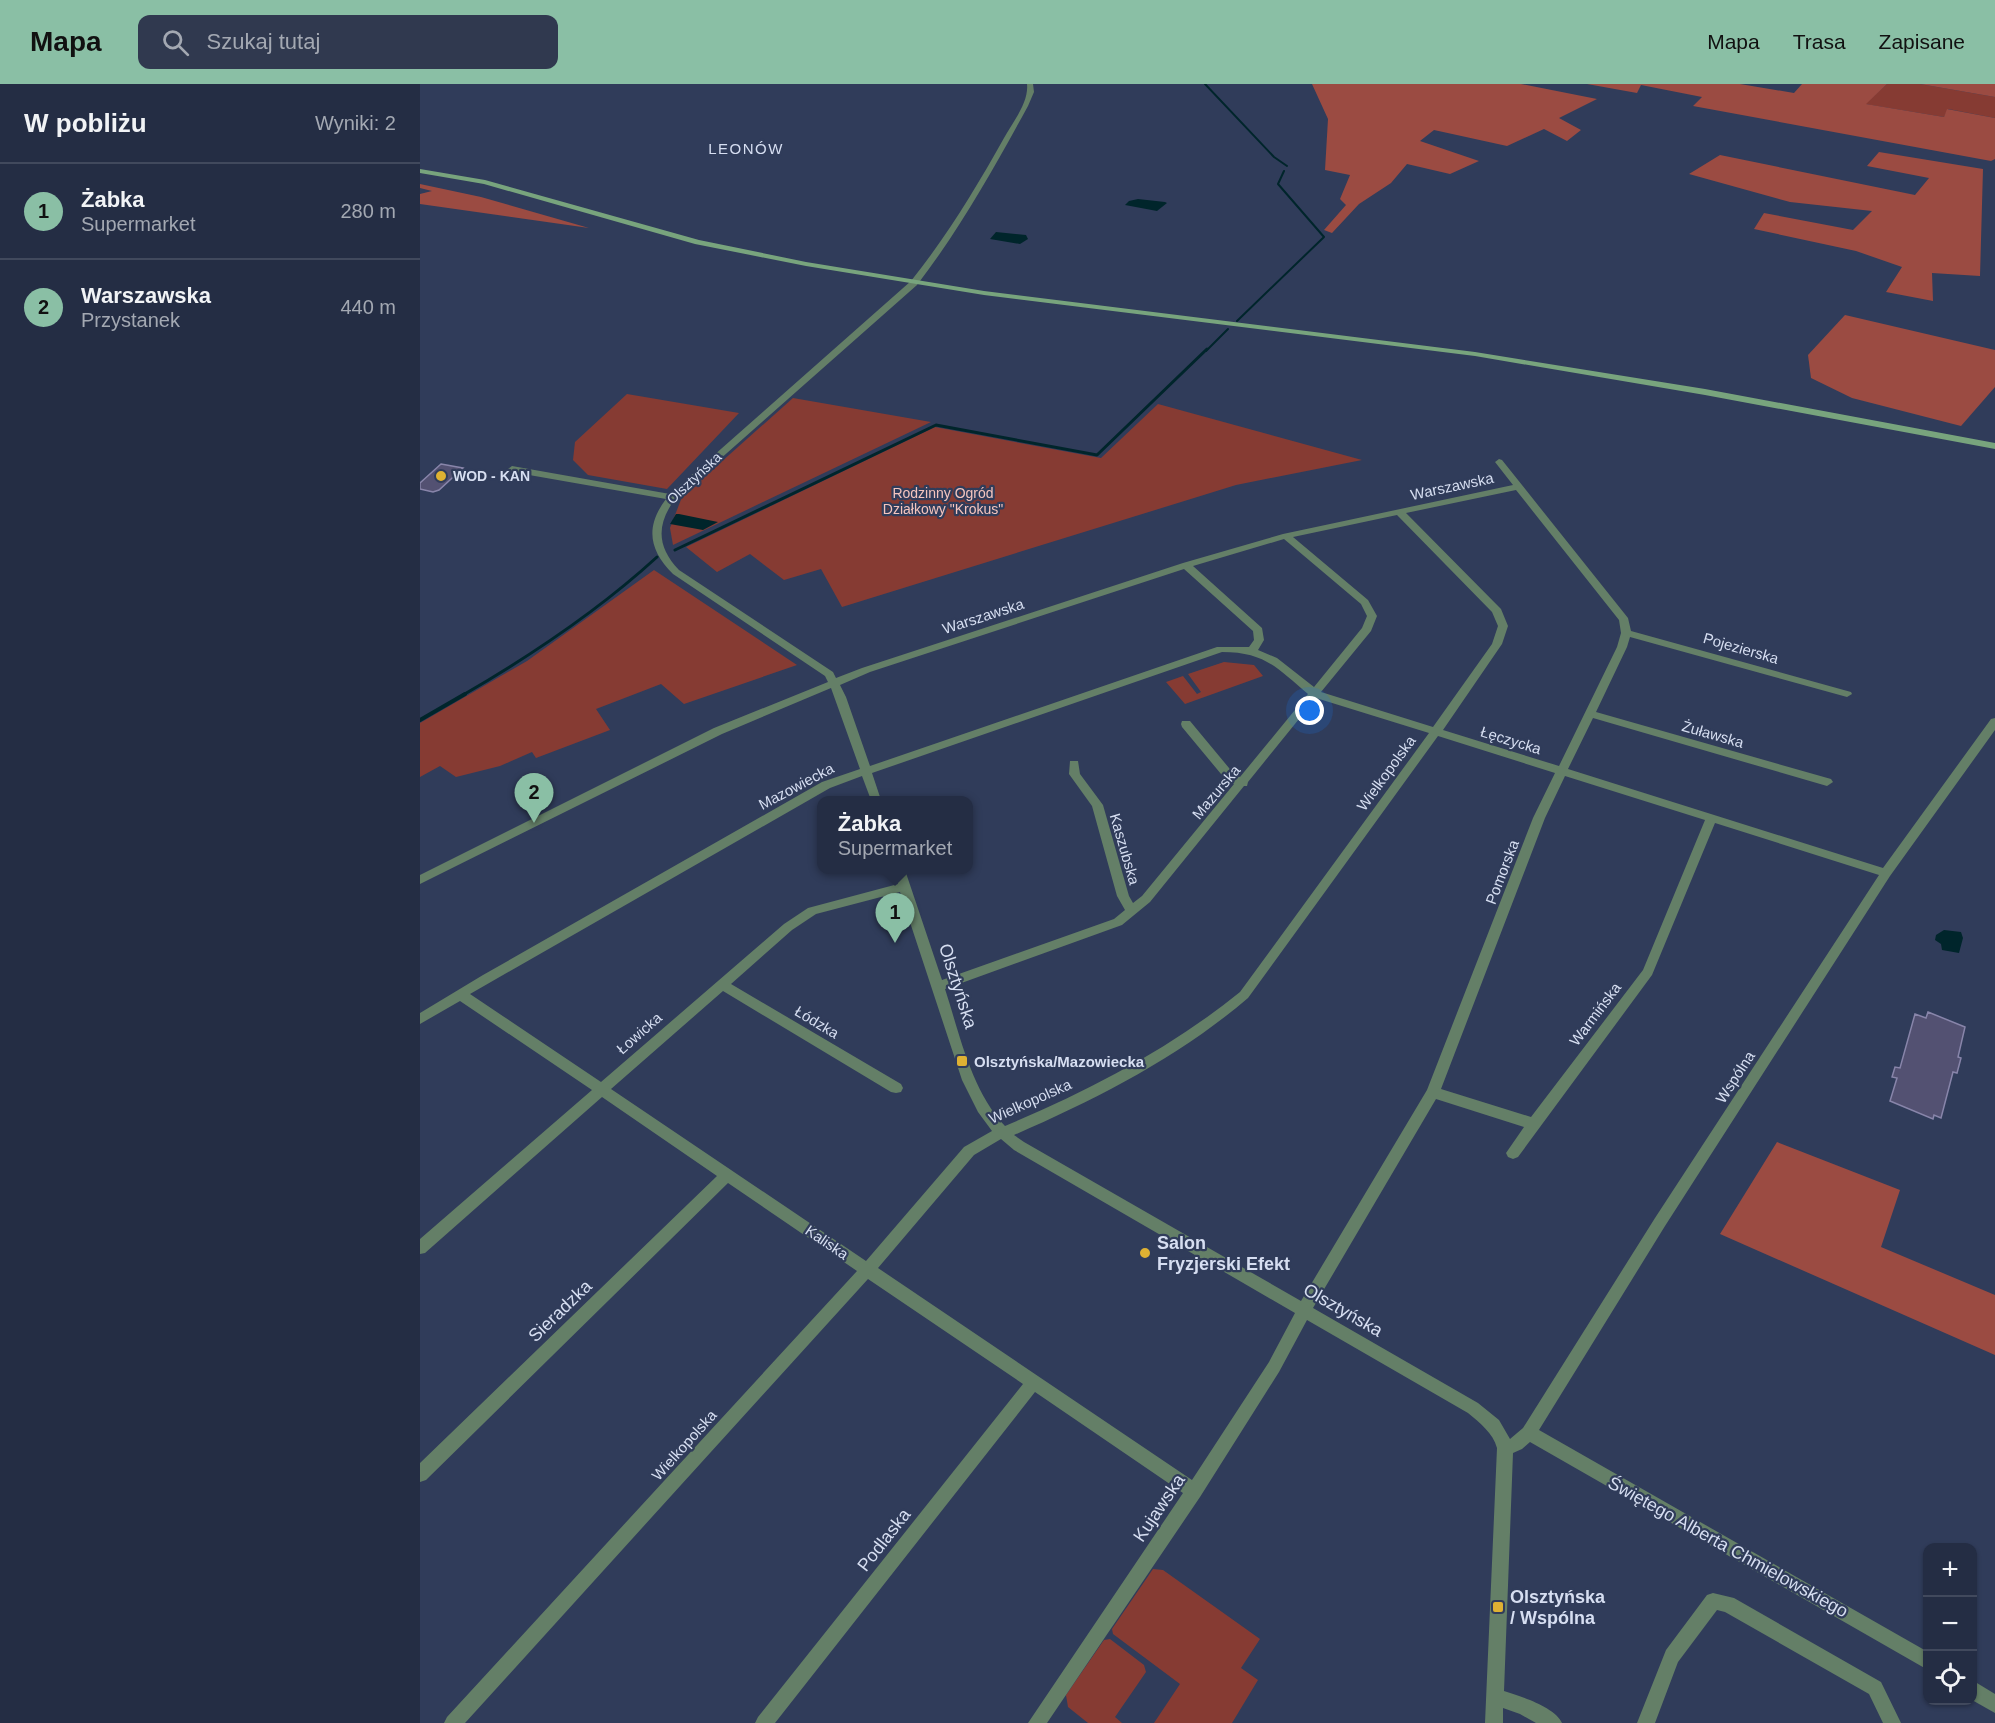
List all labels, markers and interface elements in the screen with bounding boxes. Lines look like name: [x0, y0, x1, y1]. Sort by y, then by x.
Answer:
search box: [138, 15, 558, 69]
text: Mapa: [30, 26, 102, 57]
icon: search: [159, 26, 192, 59]
text: Szukaj tutaj: [207, 29, 320, 54]
text: Mapa: [1707, 30, 1760, 53]
text: Trasa: [1793, 30, 1846, 53]
text: Zapisane: [1879, 30, 1965, 53]
text: W pobliżu: [24, 108, 147, 138]
text: Wyniki: 2: [315, 112, 396, 134]
district label: LEONÓW: [708, 140, 784, 157]
text: Żabka: [81, 187, 145, 212]
text: 1: [38, 200, 49, 222]
text: 280 m: [340, 200, 396, 222]
text: Supermarket: [81, 213, 196, 235]
text: Warszawska: [81, 283, 211, 308]
text: 2: [38, 296, 49, 318]
text: 440 m: [340, 296, 396, 318]
text: Przystanek: [81, 309, 180, 331]
street label: Olsztyńska: [664, 449, 725, 507]
place label: WOD - KAN: [453, 468, 530, 484]
marker: WOD - KAN: [434, 469, 448, 483]
street label: Warszawska: [1409, 469, 1496, 503]
park label: Rodzinny Ogród Działkowy "Krokus": [883, 485, 1003, 517]
street label: Warszawska: [940, 595, 1026, 637]
street label: Pojezierska: [1701, 629, 1781, 667]
your location: [1295, 696, 1324, 725]
street label: Żuławska: [1680, 717, 1746, 751]
street label: Łęczycka: [1479, 723, 1544, 757]
street label: Wielkopolska: [1353, 732, 1419, 814]
street label: Mazowiecka: [756, 759, 837, 813]
street label: Mazurska: [1189, 761, 1244, 822]
pin: 2: [514, 774, 554, 823]
popup: [817, 796, 973, 874]
text: Żabka: [838, 811, 901, 836]
street label: Kaszubska: [1107, 811, 1143, 887]
text: Supermarket: [838, 837, 952, 859]
street label: Pomorska: [1482, 837, 1522, 907]
pin: 1: [876, 894, 914, 943]
street label: Olsztyńska: [935, 941, 981, 1032]
street label: Warmińska: [1566, 979, 1625, 1049]
street label: Łódzka: [792, 1002, 843, 1042]
street label: Łowicka: [613, 1008, 666, 1057]
street label: Wspólna: [1712, 1047, 1758, 1106]
place label: Olsztyńska/Mazowiecka: [974, 1053, 1145, 1070]
marker: Olsztyńska/Mazowiecka: [955, 1054, 969, 1068]
street label: Wielkopolska: [986, 1075, 1074, 1127]
street label: Kaliska: [802, 1221, 852, 1263]
place label: Salon Fryzjerski Efekt: [1157, 1233, 1290, 1274]
marker: Salon Fryzjerski Efekt: [1138, 1246, 1152, 1260]
street label: Sieradzka: [524, 1275, 596, 1346]
street label: Olsztyńska: [1300, 1279, 1387, 1341]
street label: Wielkopolska: [648, 1406, 720, 1484]
street label: Kujawska: [1129, 1470, 1189, 1546]
street label: Świętego Alberta Chmielowskiego: [1605, 1472, 1852, 1621]
street label: Podlaska: [853, 1504, 915, 1575]
map controls: [1923, 1543, 1977, 1705]
button: +: [1923, 1543, 1977, 1597]
place label: Olsztyńska / Wspólna: [1510, 1587, 1606, 1628]
button: −: [1923, 1597, 1977, 1651]
marker: Olsztyńska / Wspólna: [1491, 1600, 1505, 1614]
button: locate: [1923, 1651, 1977, 1705]

